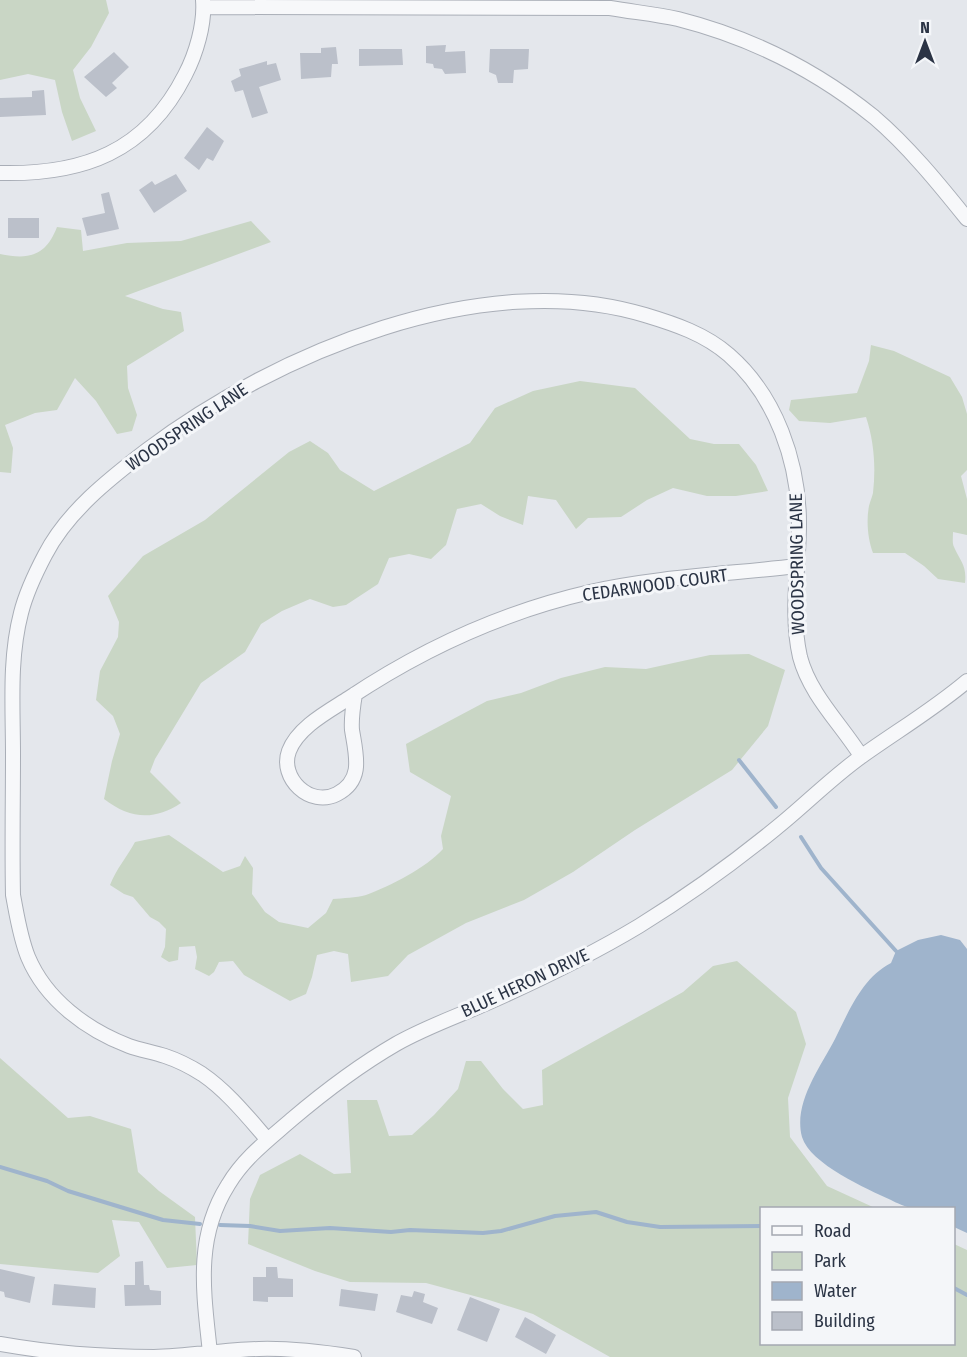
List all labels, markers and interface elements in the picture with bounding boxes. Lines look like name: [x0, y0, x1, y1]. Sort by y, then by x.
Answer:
north arrow: [895, 12, 955, 72]
text: N: [920, 18, 930, 37]
street label: WOODSPRING LANE: [122, 378, 252, 476]
street label: WOODSPRING LANE: [785, 493, 809, 635]
street label: CEDARWOOD COURT: [581, 564, 730, 606]
street label: BLUE HERON DRIVE: [457, 944, 593, 1022]
legend: [760, 1207, 955, 1345]
text: Road: [814, 1220, 851, 1242]
text: Park: [814, 1250, 847, 1272]
text: Water: [814, 1280, 857, 1302]
text: Building: [814, 1310, 875, 1332]

